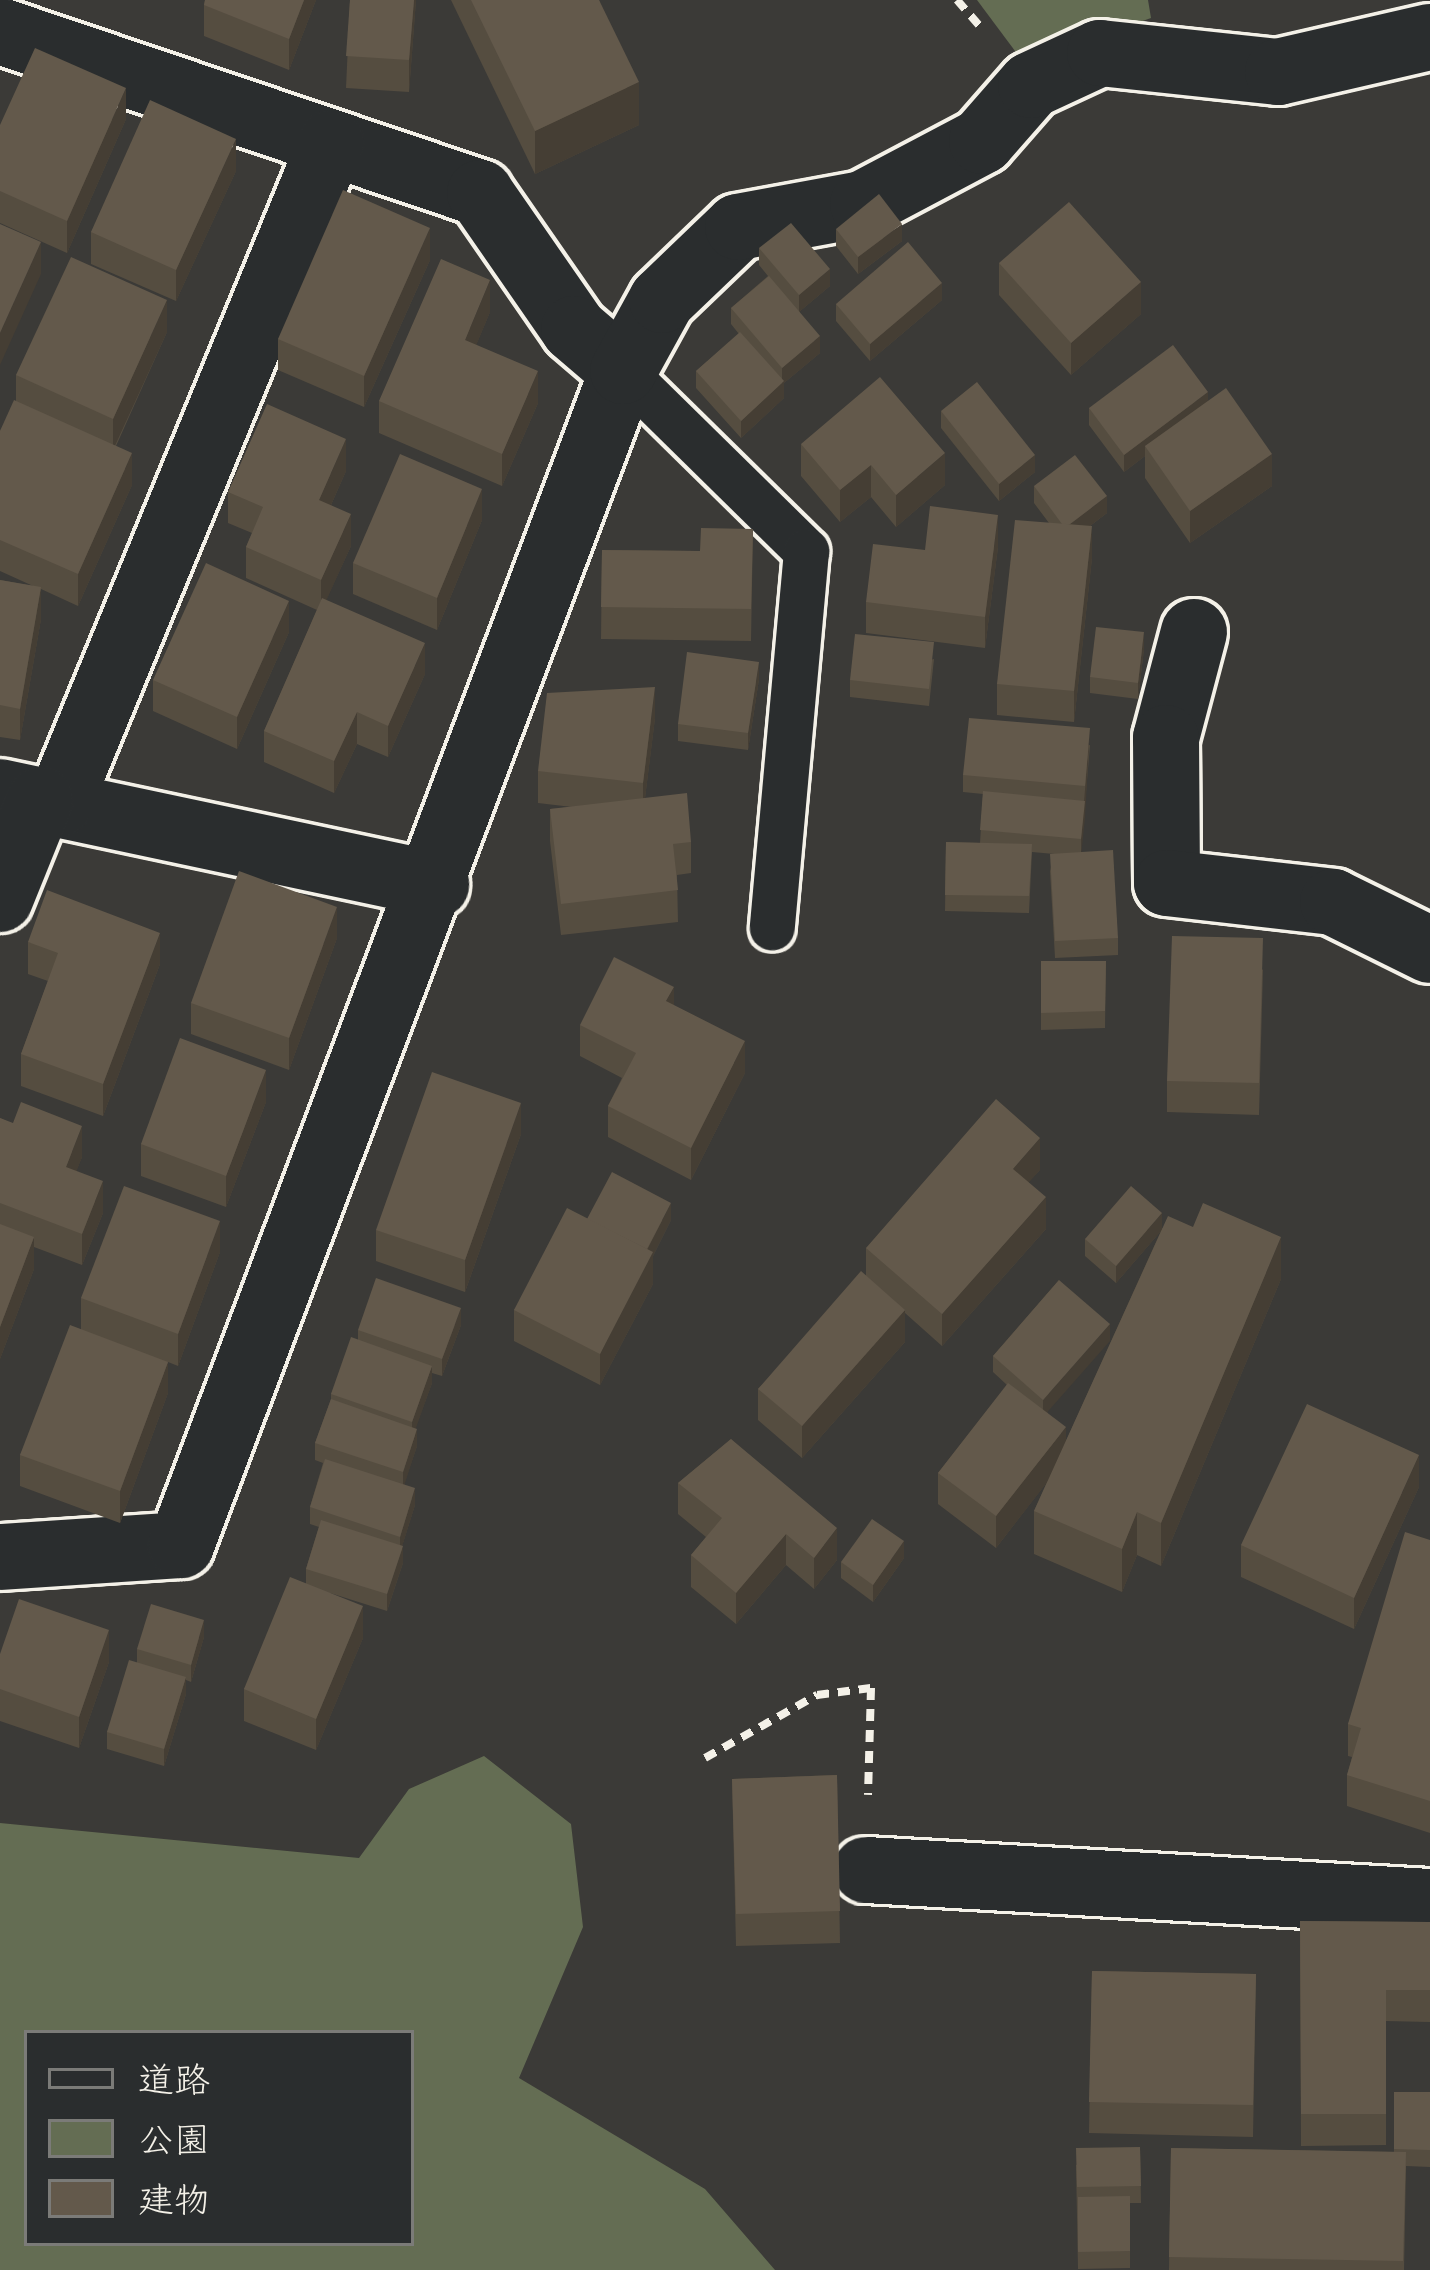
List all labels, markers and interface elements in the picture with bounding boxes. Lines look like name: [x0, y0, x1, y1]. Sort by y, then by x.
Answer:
legend: [24, 2030, 414, 2246]
text: 道路: [138, 2056, 210, 2107]
text: 公園: [138, 2116, 210, 2167]
text: 建物: [138, 2176, 210, 2227]

